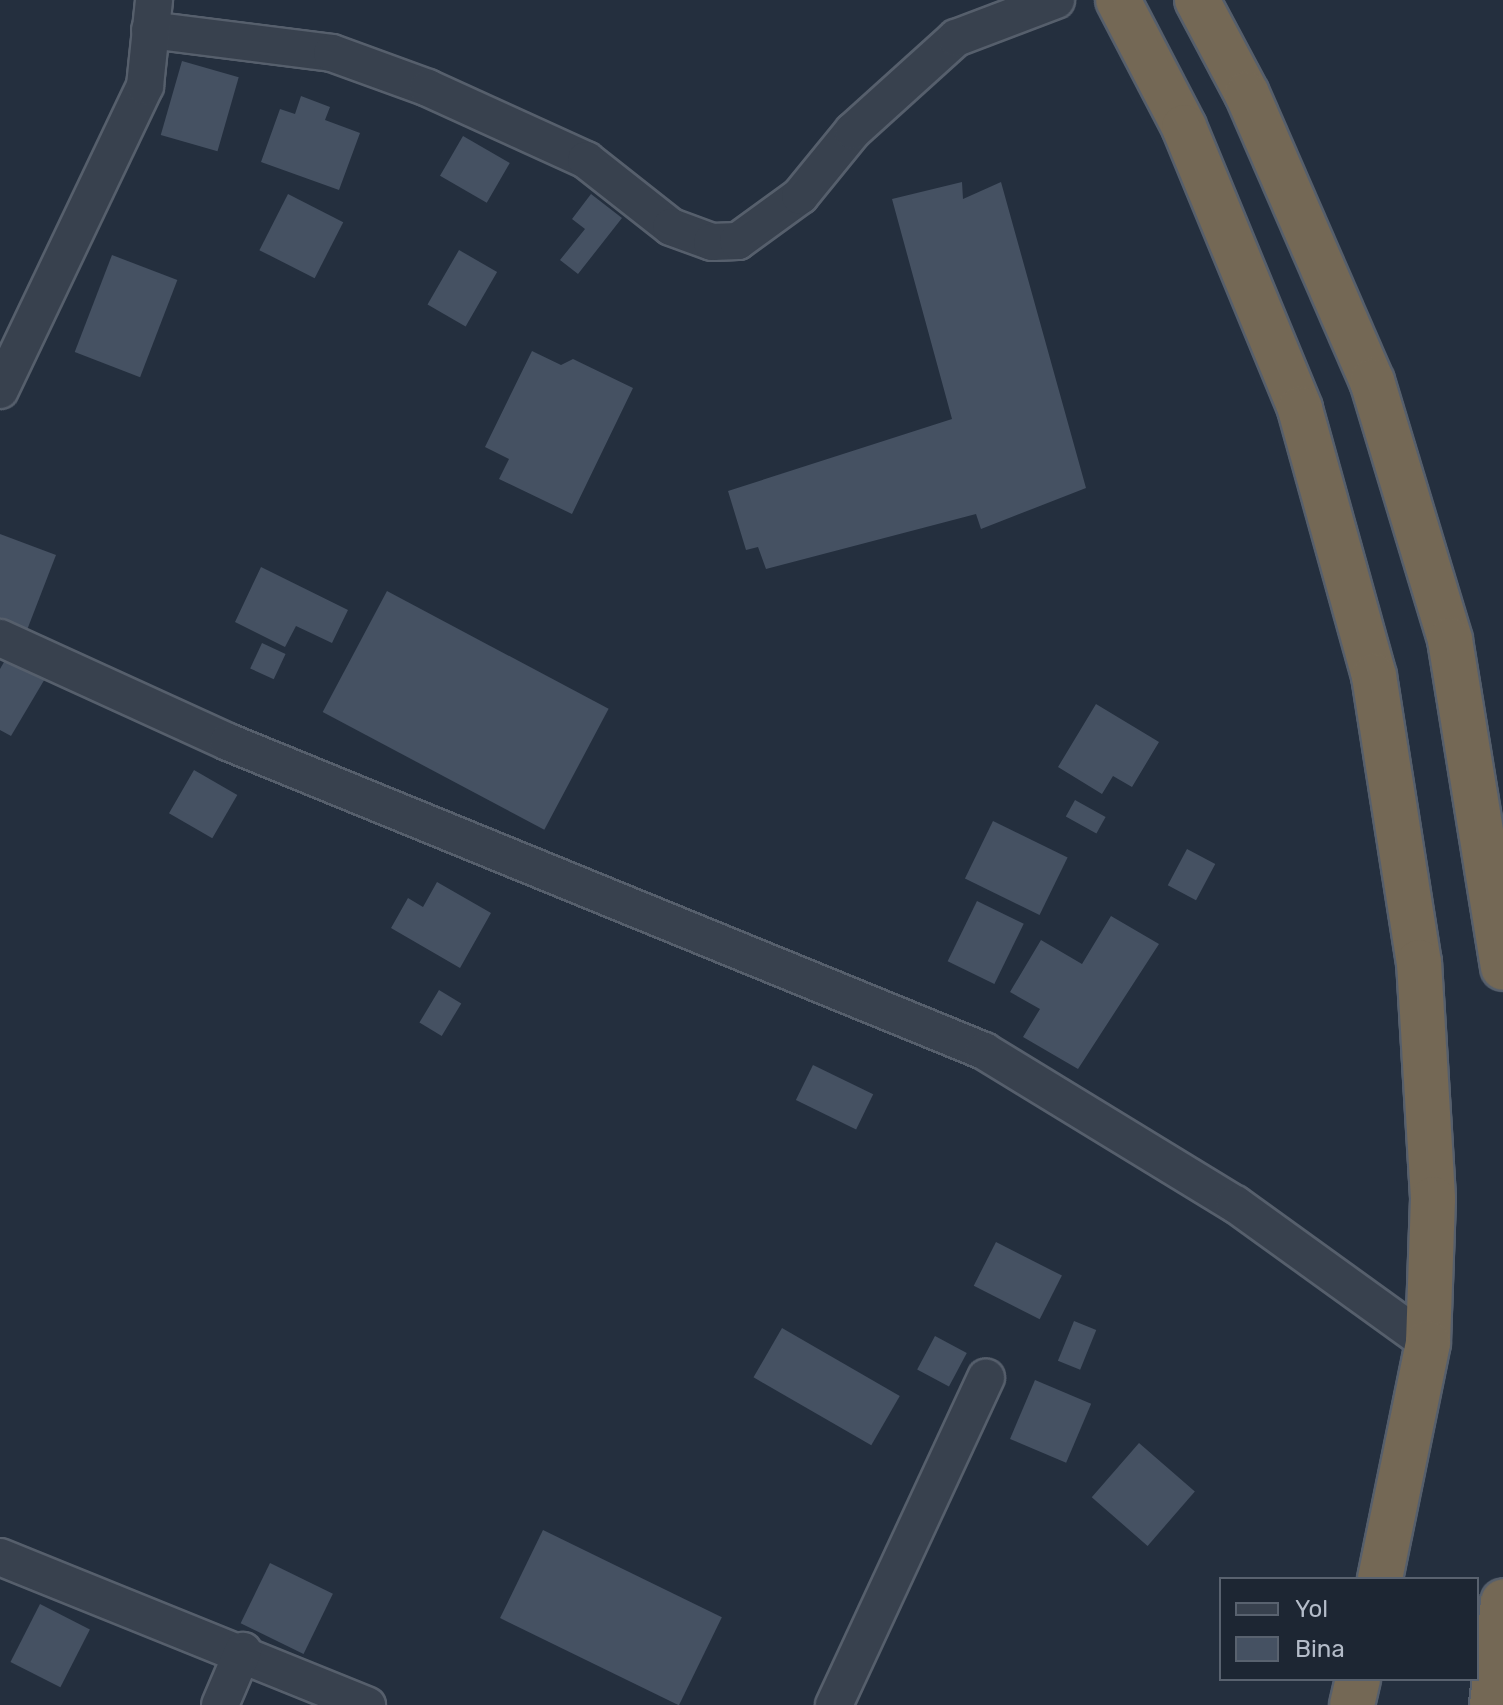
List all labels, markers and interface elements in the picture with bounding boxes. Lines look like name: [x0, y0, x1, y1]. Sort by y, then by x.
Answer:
legend: [1219, 1577, 1479, 1681]
text: Yol: [1295, 1595, 1328, 1623]
text: Bina: [1295, 1635, 1345, 1663]

